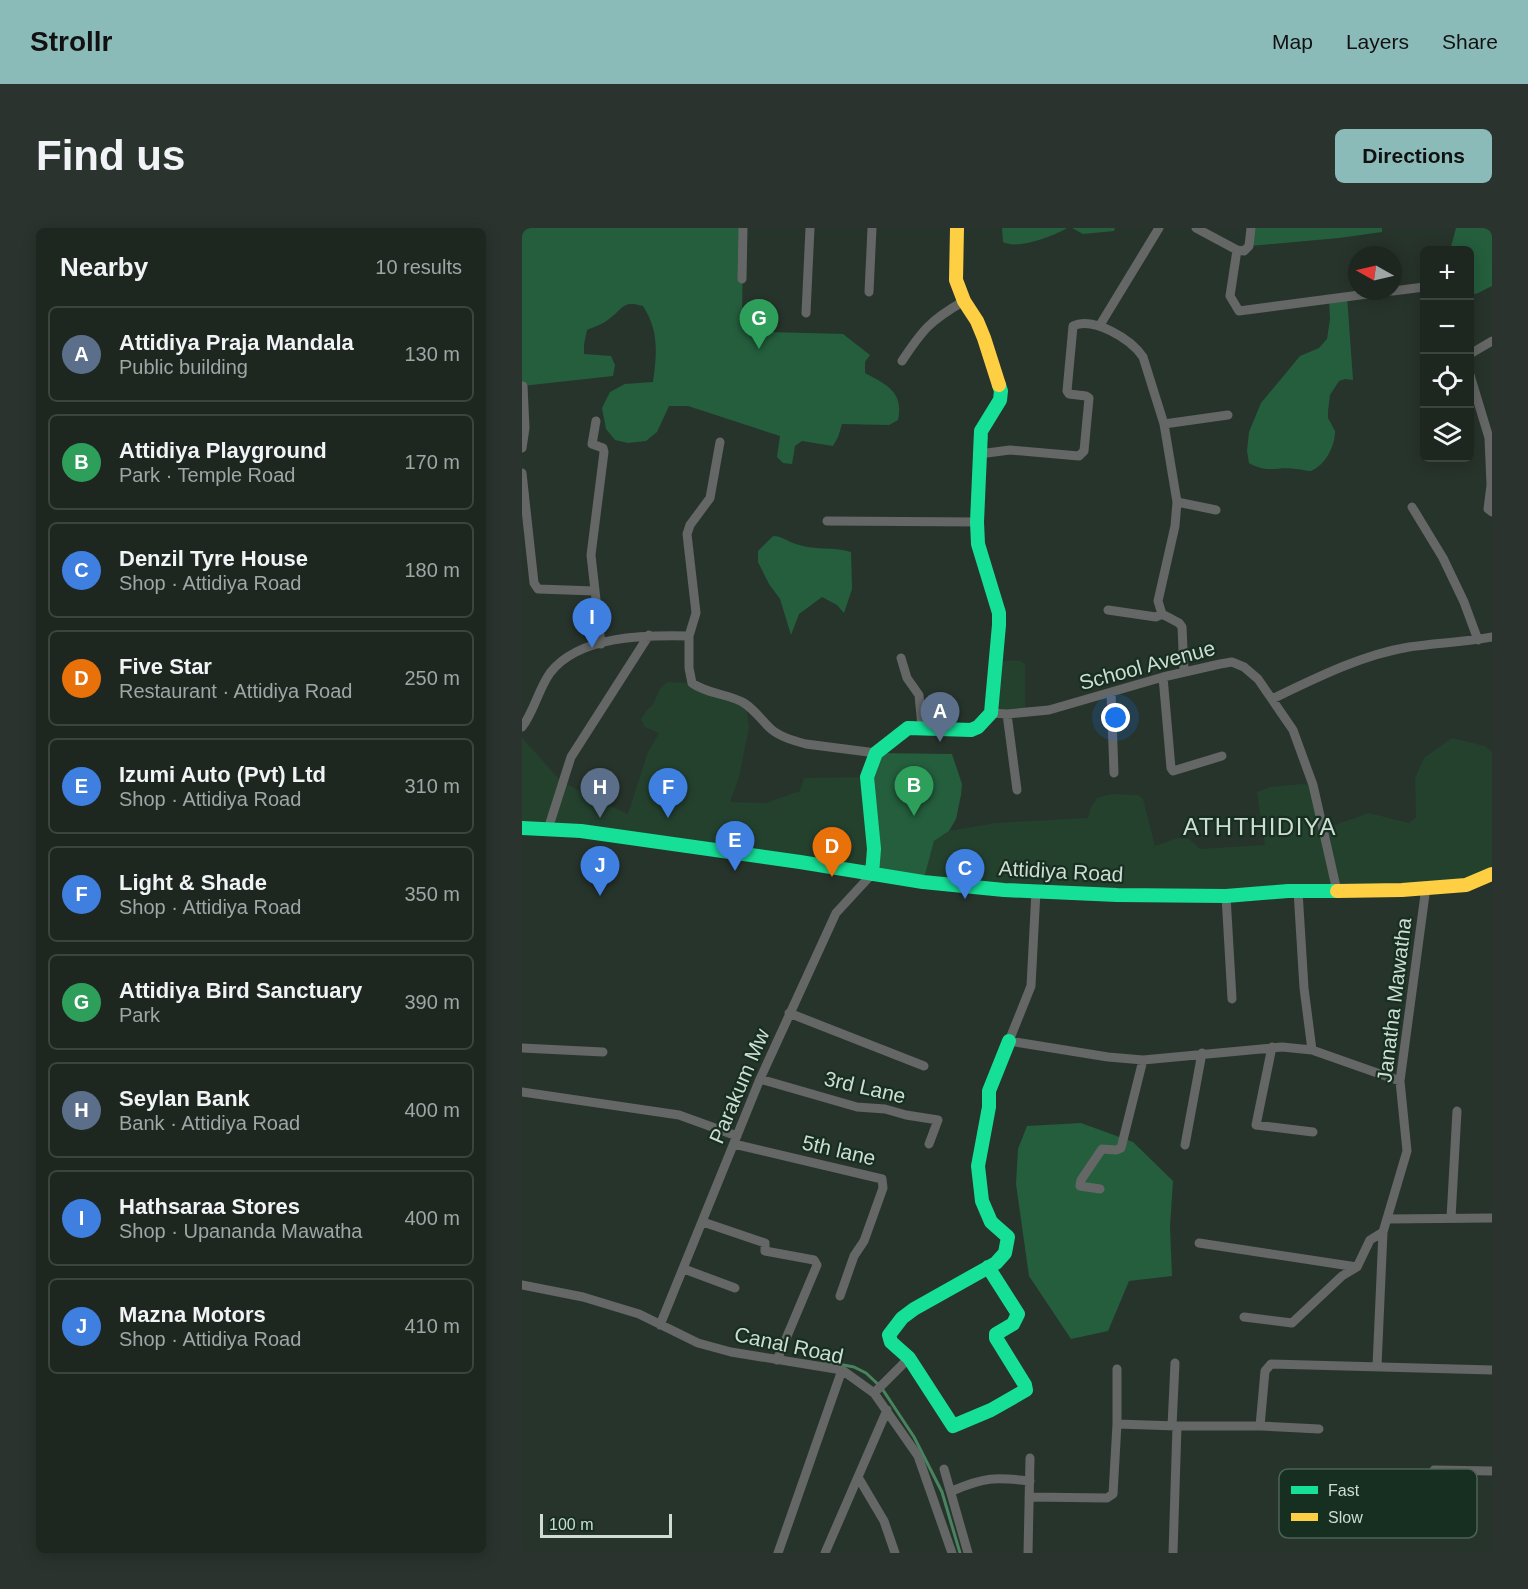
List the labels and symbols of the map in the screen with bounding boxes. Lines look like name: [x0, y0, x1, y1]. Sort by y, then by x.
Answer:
north arrow: [1348, 246, 1402, 300]
pin: G: [740, 300, 778, 349]
pin: I: [572, 598, 612, 648]
street label: School Avenue: [1077, 636, 1217, 694]
pin: A: [920, 692, 960, 742]
your location: [1101, 703, 1130, 732]
pin: B: [894, 766, 934, 816]
pin: H: [580, 768, 620, 818]
pin: F: [648, 768, 688, 818]
district label: ATHTHIDIYA: [1183, 813, 1337, 840]
pin: E: [716, 822, 754, 871]
pin: D: [812, 828, 852, 877]
pin: J: [580, 846, 620, 896]
pin: C: [946, 850, 984, 899]
street label: Attidiya Road: [998, 856, 1124, 886]
street label: Janatha Mawatha: [1372, 916, 1416, 1084]
street label: Parakum Mw: [704, 1024, 774, 1147]
street label: 3rd Lane: [822, 1066, 908, 1108]
street label: 5th lane: [800, 1130, 878, 1170]
street label: Canal Road: [732, 1322, 846, 1368]
legend: [1279, 1469, 1477, 1538]
text: Fast: [1328, 1482, 1360, 1499]
text: Slow: [1328, 1509, 1363, 1526]
scale bar: [540, 1511, 672, 1538]

